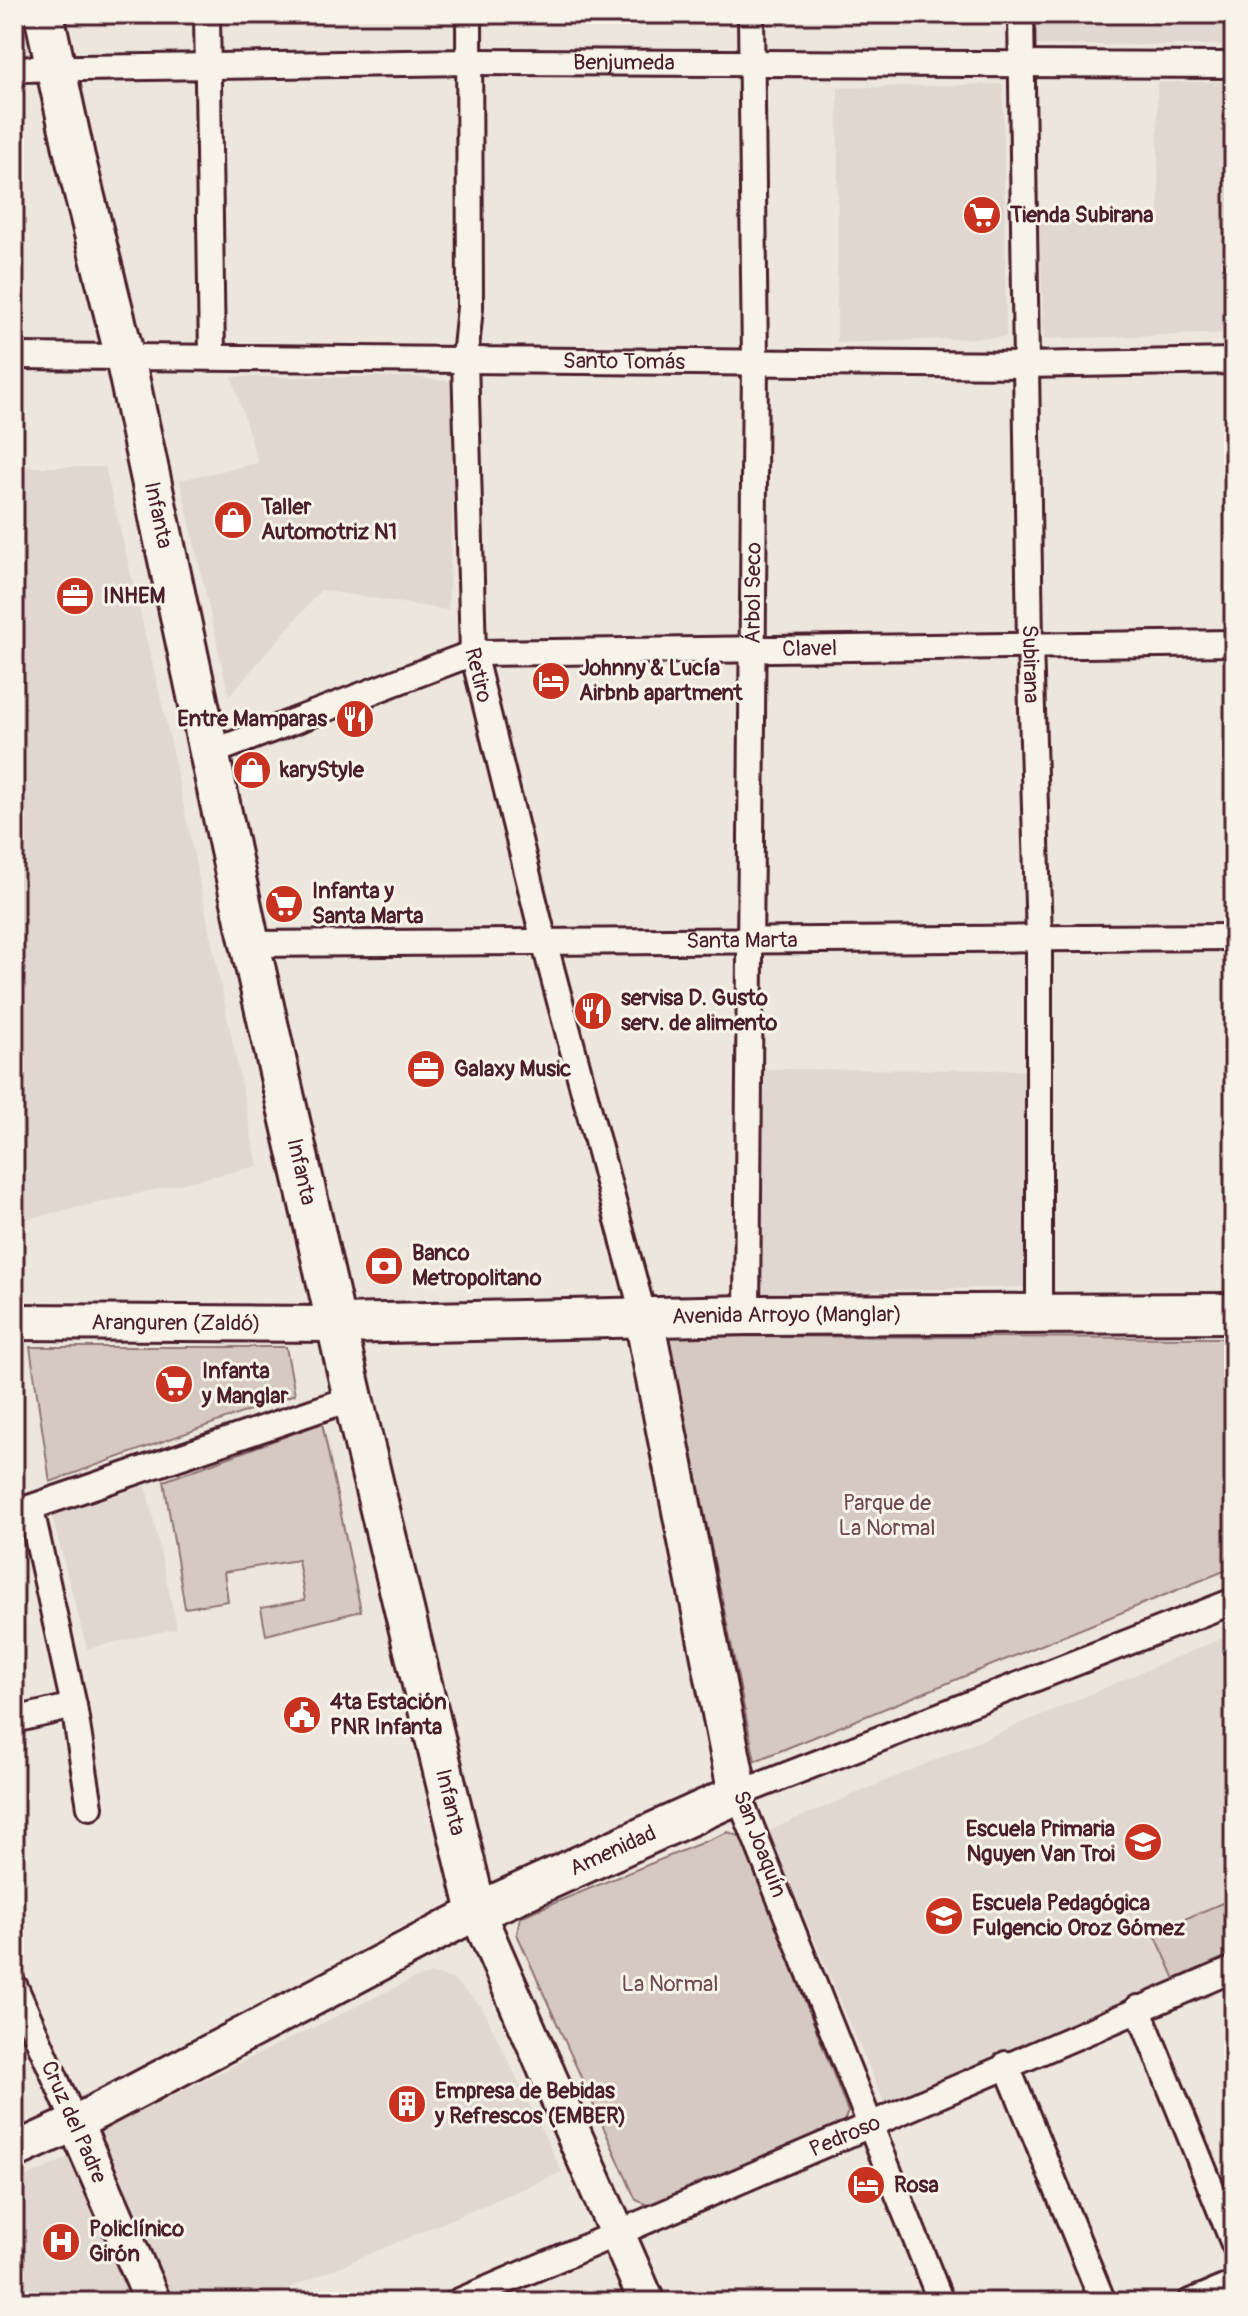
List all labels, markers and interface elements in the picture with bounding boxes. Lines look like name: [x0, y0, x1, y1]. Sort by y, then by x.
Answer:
street label: Benjumeda: [573, 48, 675, 77]
supermarket icon: Tienda Subirana: [961, 194, 1003, 236]
place label: Tienda Subirana: [1009, 201, 1154, 229]
street label: Santo Tomás: [563, 347, 685, 376]
street label: Infanta: [138, 479, 179, 551]
place label: Taller Automotriz N1: [260, 493, 397, 546]
shop icon: Taller Automotriz N1: [212, 499, 254, 541]
street label: Árbol Seco: [739, 542, 767, 644]
office icon: INHEM: [54, 575, 96, 617]
place label: INHEM: [103, 582, 165, 610]
street label: Subirana: [1016, 624, 1046, 704]
street label: Clavel: [782, 634, 837, 663]
street label: Retiro: [458, 645, 499, 706]
place label: Johnny & Lucía Airbnb apartment: [579, 654, 744, 707]
hotel icon: Johnny & Lucía Airbnb apartment: [530, 660, 572, 702]
restaurant icon: Entre Mamparas: [334, 698, 376, 740]
place label: Entre Mamparas: [177, 705, 327, 733]
shop icon: karyStyle: [231, 749, 273, 791]
place label: karyStyle: [279, 756, 365, 784]
place label: Infanta y Santa Marta: [312, 877, 424, 930]
supermarket icon: Infanta y Santa Marta: [263, 883, 305, 925]
street label: Santa Marta: [686, 926, 798, 955]
place label: servisa D. Gusto serv. de alimento: [621, 984, 778, 1037]
restaurant icon: servisa D. Gusto serv. de alimento: [572, 990, 614, 1032]
office icon: Galaxy Music: [405, 1048, 447, 1090]
place label: Galaxy Music: [454, 1055, 571, 1083]
street label: Infanta: [280, 1135, 323, 1208]
place label: Banco Metropolitano: [412, 1239, 542, 1292]
bank icon: Banco Metropolitano: [363, 1245, 405, 1287]
street label: Avenida Arroyo (Manglar): [672, 1300, 902, 1331]
street label: Aranguren (Zaldó): [91, 1308, 261, 1338]
place label: Infanta y Manglar: [201, 1357, 290, 1410]
supermarket icon: Infanta y Manglar: [153, 1363, 195, 1405]
park label: Parque de La Normal: [839, 1489, 935, 1542]
place label: 4ta Estación PNR Infanta: [330, 1688, 447, 1741]
public building icon: 4ta Estación PNR Infanta: [281, 1694, 323, 1736]
street label: Infanta: [429, 1766, 472, 1838]
street label: San Joaquín: [727, 1787, 793, 1901]
place label: Escuela Primaria Nguyen Van Troi: [966, 1815, 1115, 1868]
street label: Amenidad: [565, 1819, 661, 1882]
school or university icon: Escuela Primaria Nguyen Van Troi: [1122, 1821, 1164, 1863]
place label: Escuela Pedagógica Fulgencio Oroz Gómez: [972, 1889, 1186, 1942]
school or university icon: Escuela Pedagógica Fulgencio Oroz Gómez: [923, 1895, 965, 1937]
park label: La Normal: [622, 1970, 718, 1998]
street label: Cruz del Padre: [35, 2056, 114, 2188]
place label: Empresa de Bebidas y Refrescos (EMBER): [434, 2077, 626, 2130]
building icon: Empresa de Bebidas y Refrescos (EMBER): [386, 2083, 428, 2125]
street label: Pedroso: [805, 2108, 885, 2163]
hotel icon: Rosa: [845, 2164, 887, 2206]
place label: Rosa: [894, 2171, 939, 2199]
place label: Policlínico Girón: [89, 2215, 184, 2268]
hospital icon: Policlínico Girón: [40, 2221, 82, 2263]

